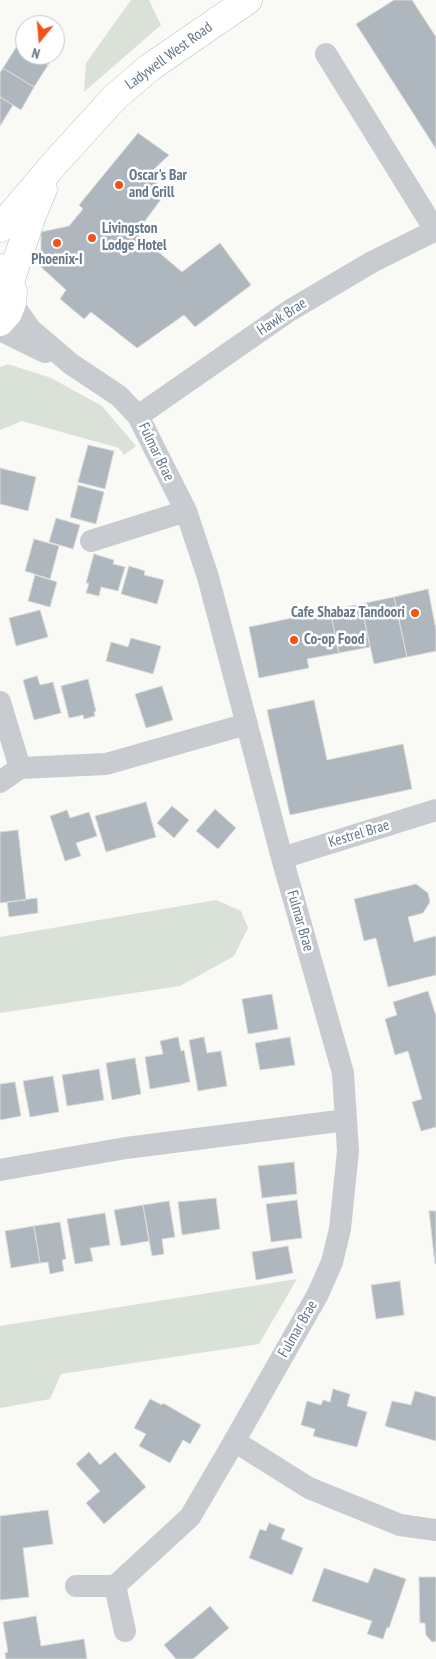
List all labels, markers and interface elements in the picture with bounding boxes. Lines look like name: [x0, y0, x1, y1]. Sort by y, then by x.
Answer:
north arrow: [15, 15, 65, 65]
street label: Ladywell West Road: [122, 18, 216, 94]
text: N: [30, 44, 42, 63]
place label: Oscar's Bar and Grill: [129, 167, 187, 202]
marker: Oscar's Bar and Grill: [113, 179, 125, 191]
place label: Livingston Lodge Hotel: [102, 220, 167, 255]
marker: Livingston Lodge Hotel: [86, 232, 98, 244]
marker: Phoenix-I: [51, 237, 63, 249]
place label: Phoenix-I: [31, 251, 83, 269]
street label: Hawk Brae: [254, 294, 310, 340]
street label: Fulmar Brae: [134, 420, 178, 484]
place label: Cafe Shabaz Tandoori: [291, 604, 405, 622]
marker: Cafe Shabaz Tandoori: [409, 607, 421, 619]
place label: Co-op Food: [304, 631, 364, 649]
marker: Co-op Food: [288, 634, 300, 646]
street label: Kestrel Brae: [326, 816, 392, 852]
street label: Fulmar Brae: [283, 888, 317, 954]
street label: Fulmar Brae: [275, 1297, 321, 1361]

